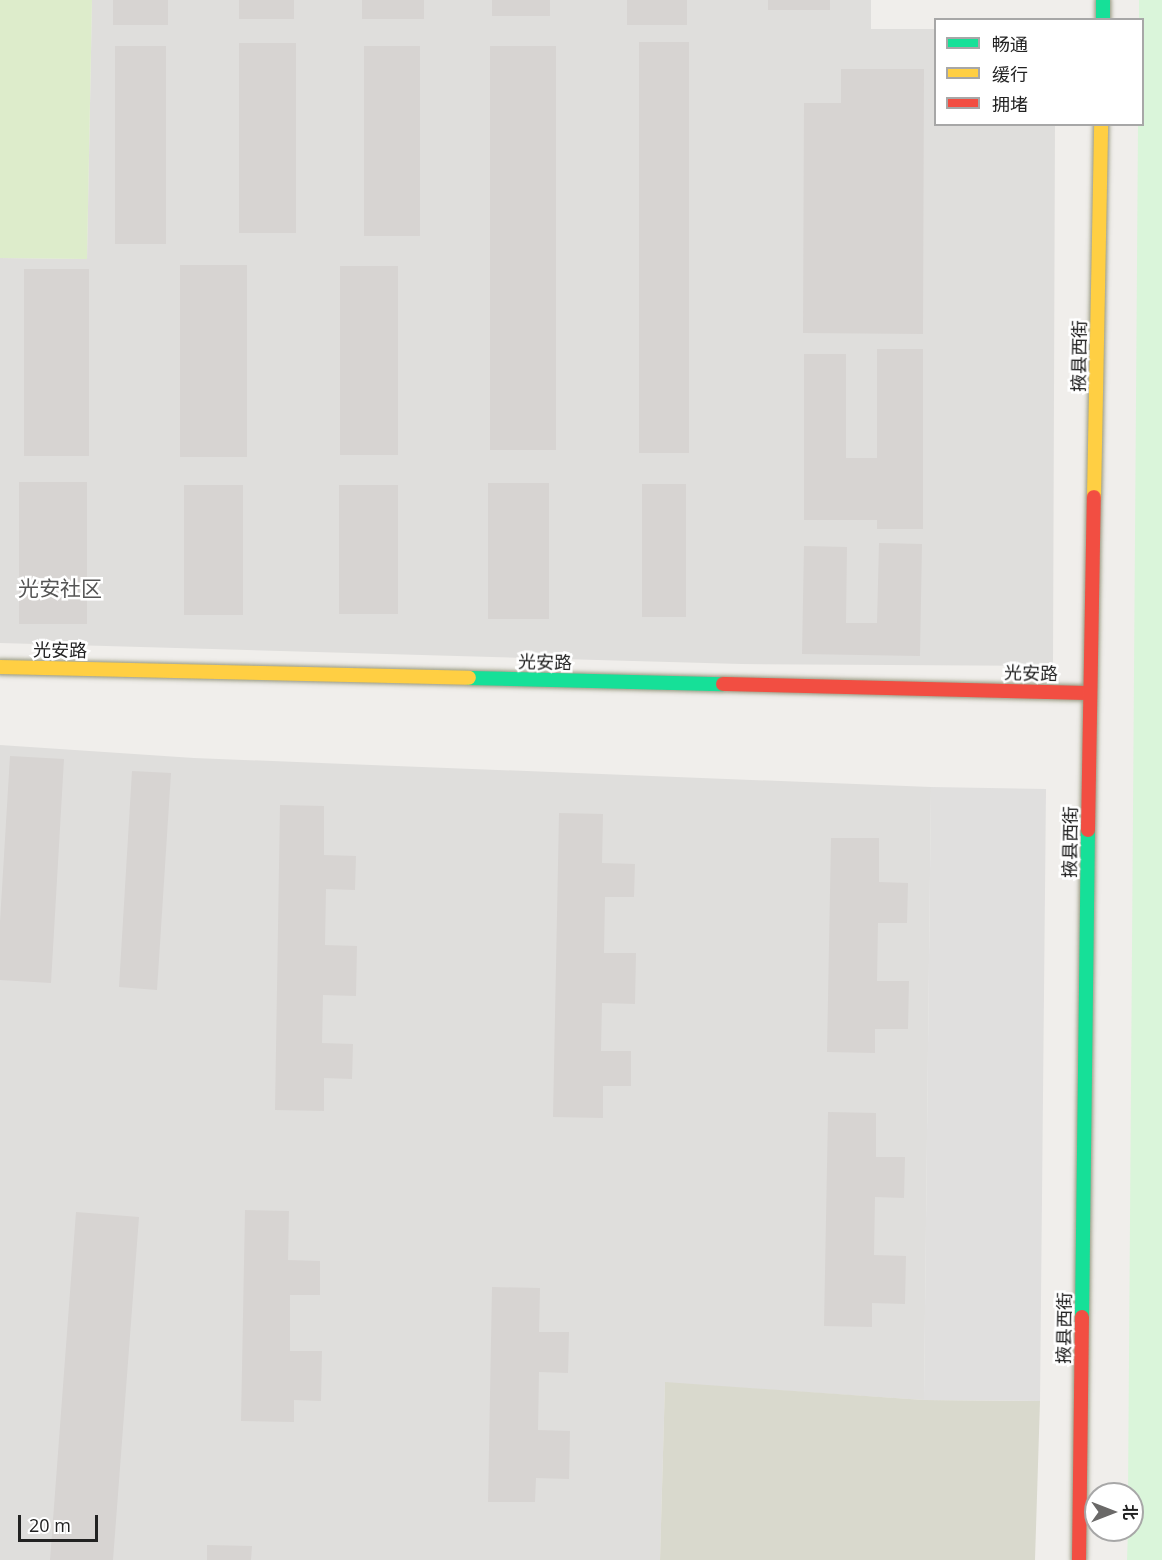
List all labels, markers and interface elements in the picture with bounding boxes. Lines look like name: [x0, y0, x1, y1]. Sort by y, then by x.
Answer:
legend: [934, 18, 1144, 126]
text: 畅通: [992, 32, 1028, 56]
text: 缓行: [992, 62, 1028, 86]
text: 拥堵: [992, 92, 1028, 116]
street label: 掖县西街: [1068, 320, 1090, 392]
district label: 光安社区: [18, 575, 102, 601]
street label: 光安路: [33, 639, 87, 661]
street label: 光安路: [518, 651, 572, 673]
street label: 光安路: [1004, 662, 1058, 684]
street label: 掖县西街: [1059, 806, 1081, 878]
street label: 掖县西街: [1053, 1292, 1075, 1364]
north arrow: [1084, 1482, 1144, 1542]
scale bar: [21, 1503, 100, 1541]
text: 北: [1119, 1504, 1141, 1520]
text: 20 m: [29, 1513, 71, 1537]

